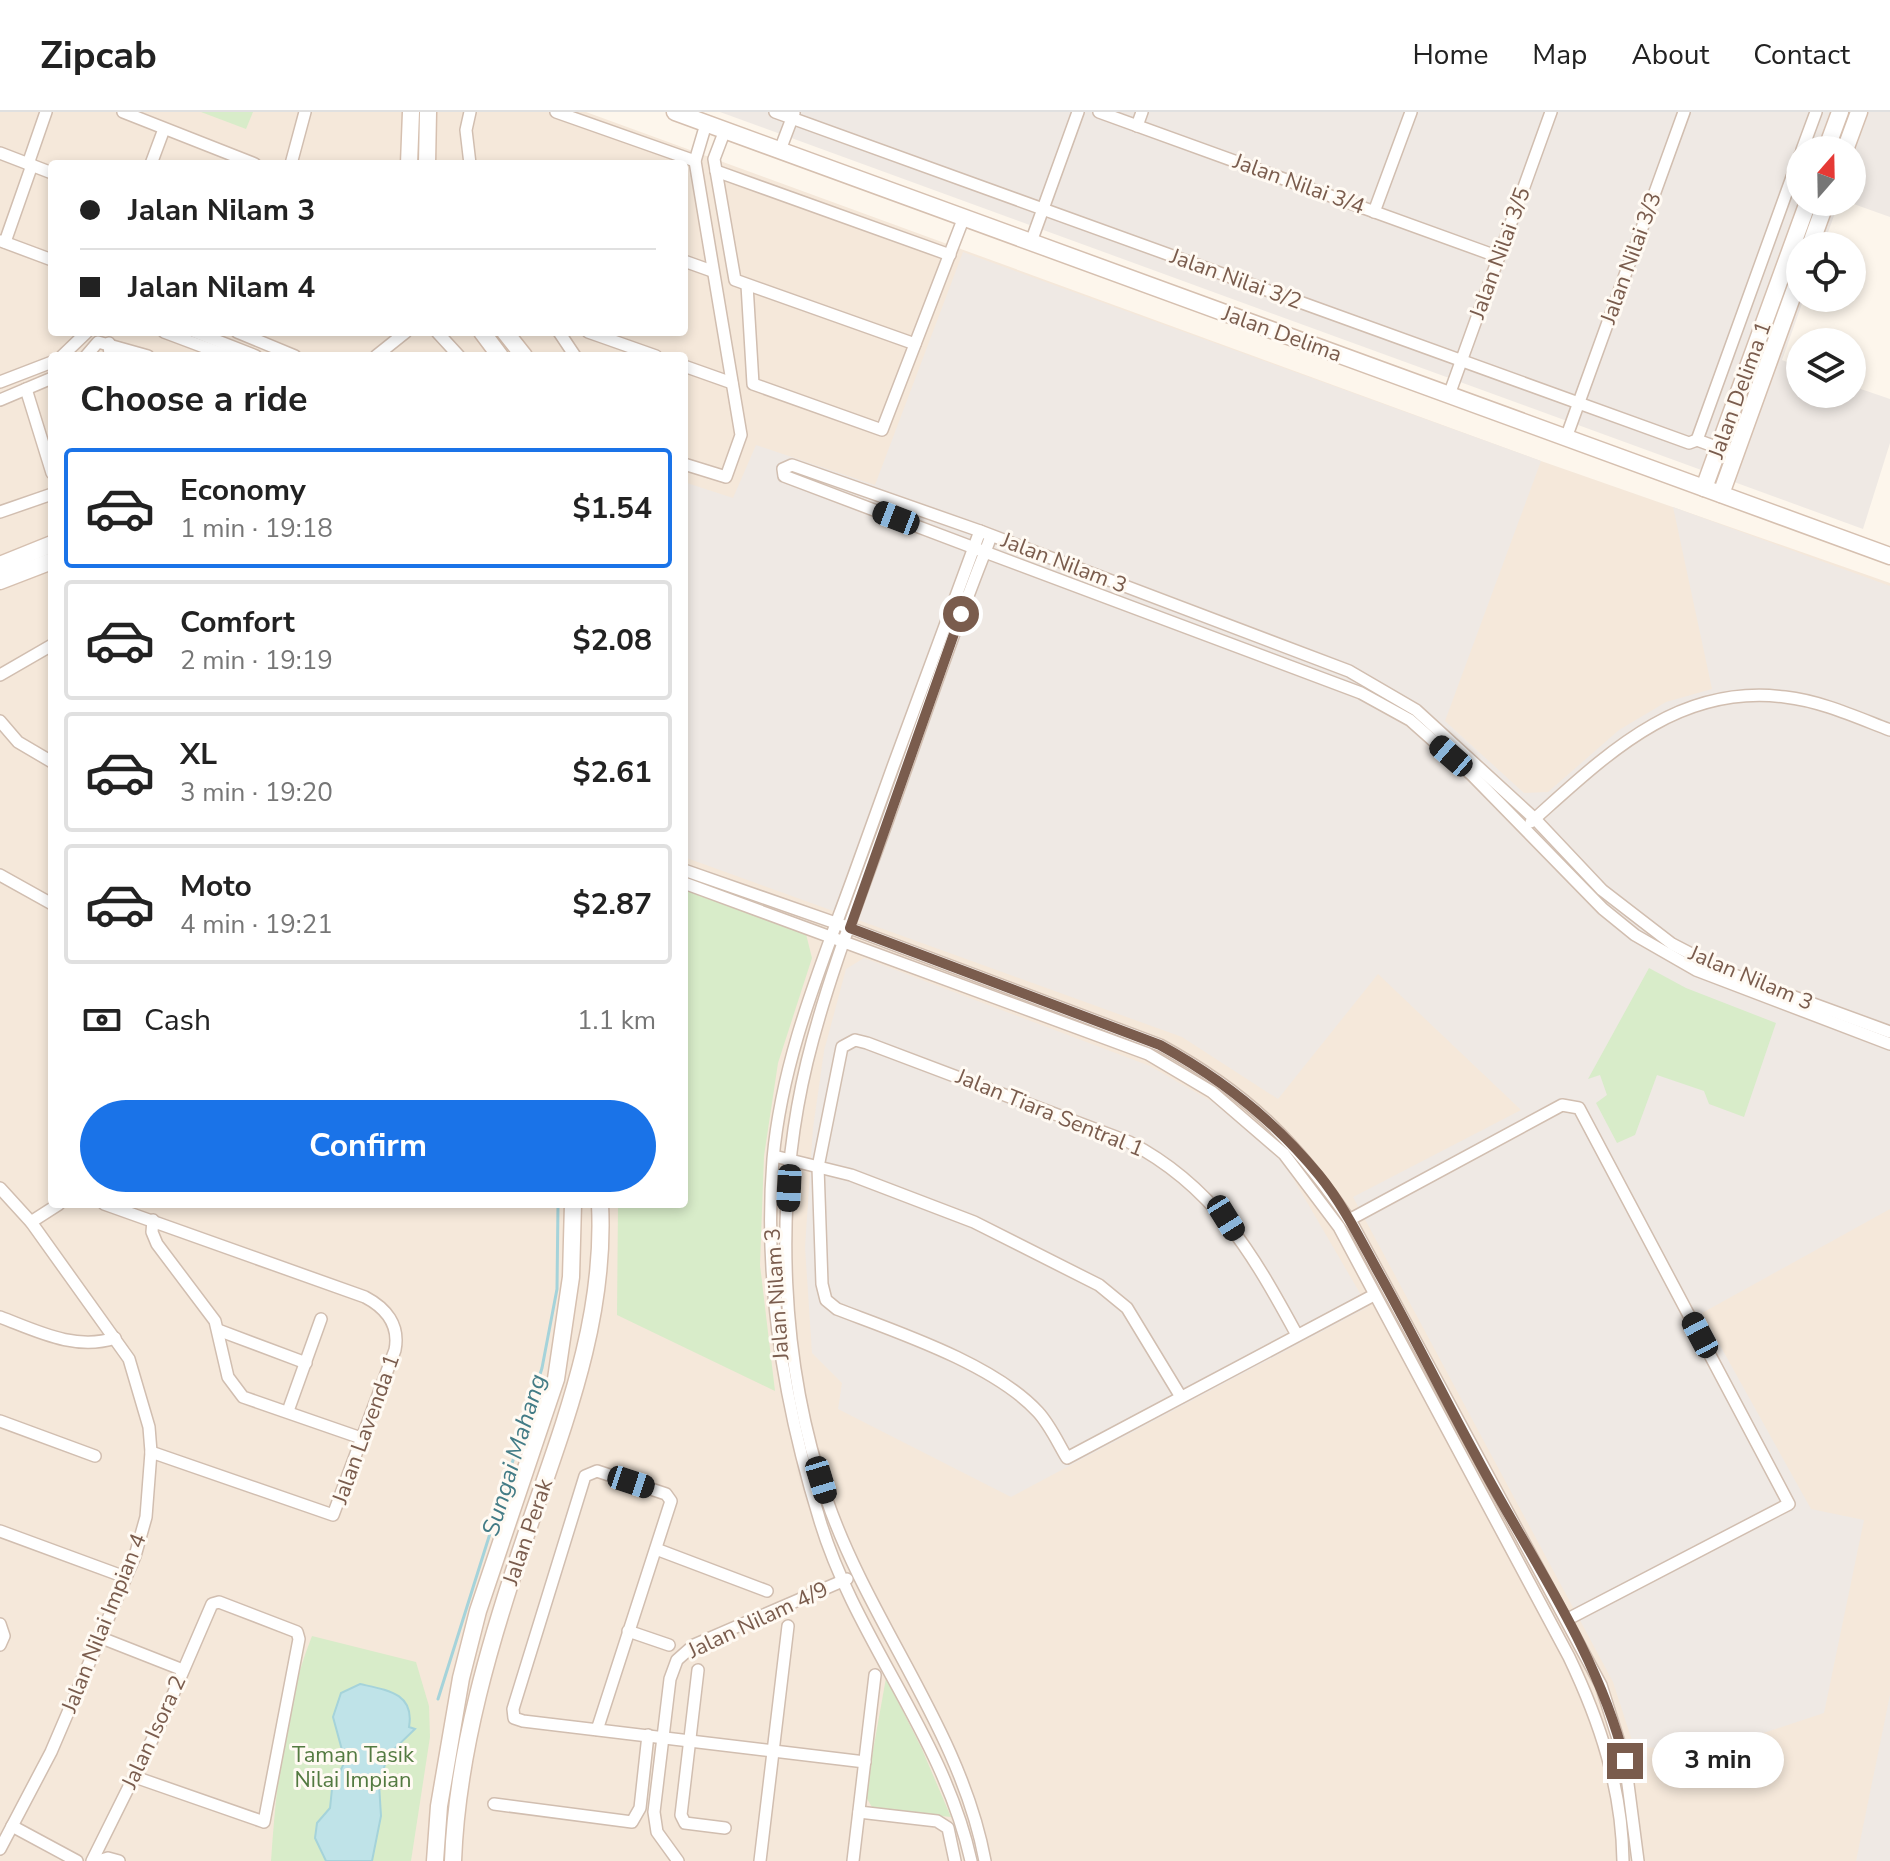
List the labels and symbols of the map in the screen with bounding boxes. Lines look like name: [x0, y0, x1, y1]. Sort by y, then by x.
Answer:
north arrow: [1786, 136, 1866, 216]
street label: Jalan Nilai 3/4: [1228, 146, 1369, 222]
street label: Jalan Nilai 3/5: [1462, 183, 1538, 324]
street label: Jalan Nilai 3/3: [1593, 188, 1669, 329]
street label: Jalan Nilai 3/2: [1165, 241, 1306, 317]
street label: Jalan Delima: [1217, 298, 1346, 370]
street label: Jalan Delima 1: [1701, 317, 1779, 464]
car: [869, 498, 923, 538]
street label: Jalan Nilam 3: [996, 525, 1131, 601]
route start: [943, 596, 979, 632]
car: [1425, 731, 1477, 781]
street label: Jalan Nilam 3: [1683, 938, 1818, 1018]
street label: Jalan Tiara Sentral 1: [951, 1061, 1149, 1164]
car: [776, 1163, 802, 1213]
car: [1203, 1191, 1249, 1245]
street label: Jalan Nilam 3: [757, 1227, 797, 1362]
car: [1678, 1308, 1722, 1362]
street label: Jalan Lavenda 1: [325, 1350, 407, 1509]
water label: Sungai Mahang: [474, 1370, 554, 1540]
car: [803, 1454, 839, 1506]
car: [604, 1463, 658, 1501]
street label: Jalan Perak: [495, 1474, 561, 1590]
street label: Jalan Nilai Impian 4: [54, 1529, 154, 1718]
street label: Jalan Nilam 4/9: [682, 1574, 833, 1666]
street label: Jalan Isora 2: [114, 1670, 193, 1794]
callout: 3 min: [1653, 1733, 1785, 1789]
park label: Taman Tasik Nilai Impian: [292, 1740, 415, 1795]
route end: [1607, 1743, 1643, 1779]

